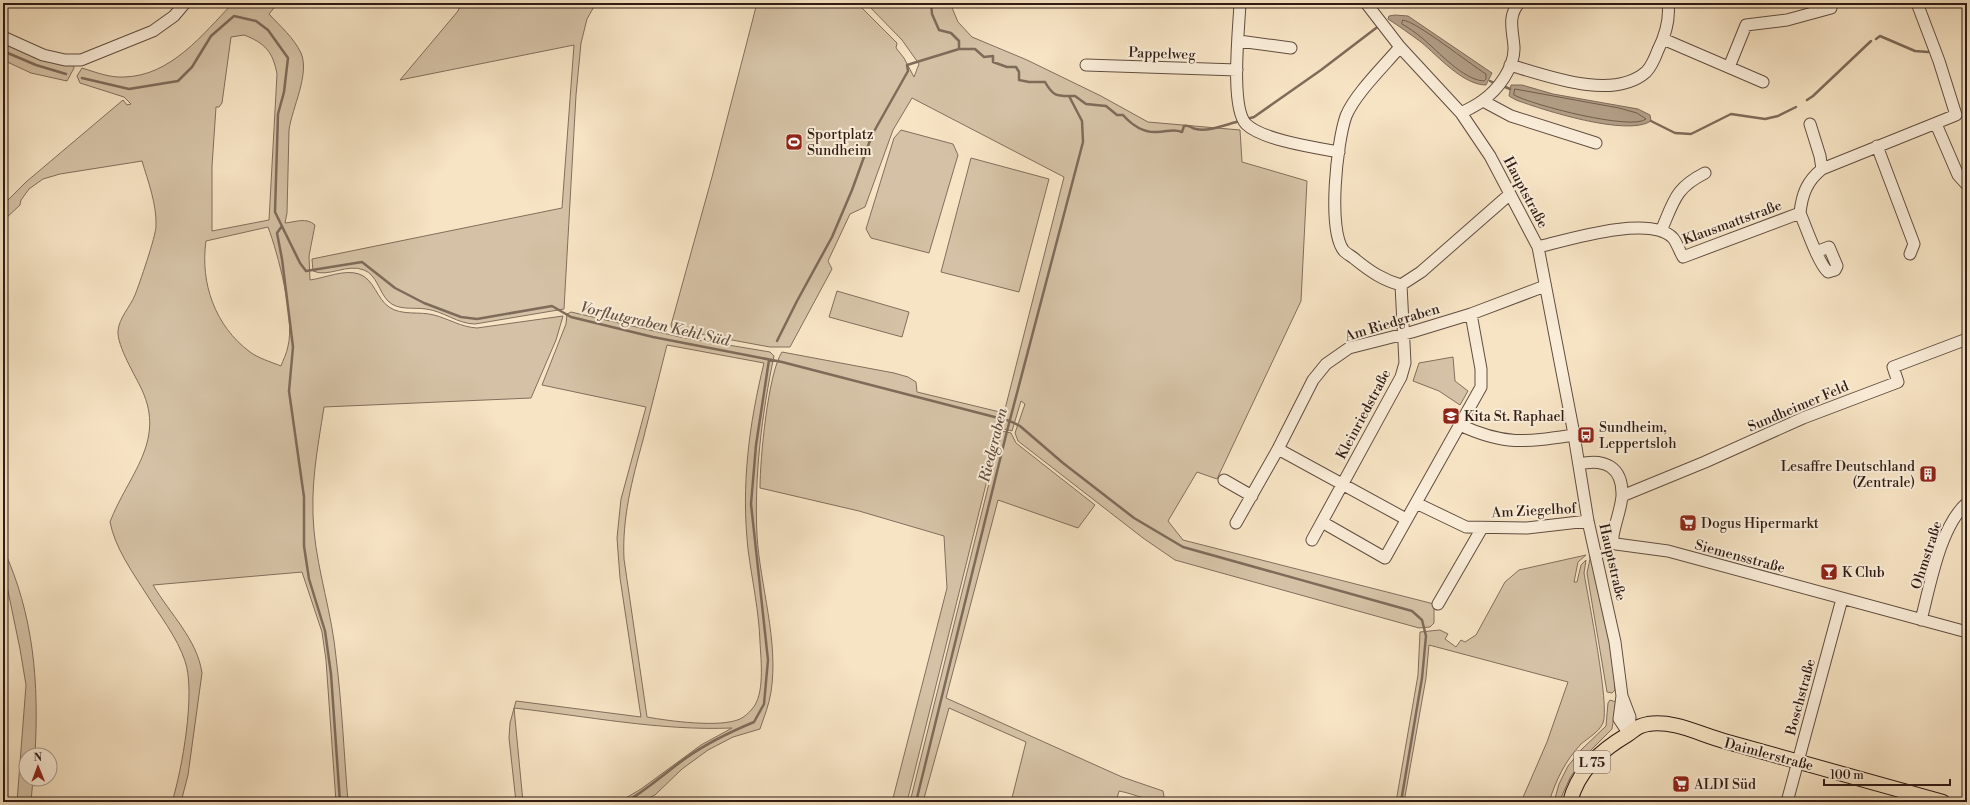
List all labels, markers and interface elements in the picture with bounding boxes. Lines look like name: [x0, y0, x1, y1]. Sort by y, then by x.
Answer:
street label: Pappelweg: [1128, 44, 1197, 64]
place label: Sportplatz Sundheim: [807, 126, 874, 160]
sports icon: Sportplatz Sundheim: [784, 132, 804, 152]
street label: Hauptstraße: [1499, 154, 1551, 231]
street label: Klausmattstraße: [1680, 197, 1784, 249]
water label: Vorflutgraben Kehl Süd: [579, 298, 732, 351]
street label: Am Riedgraben: [1342, 300, 1442, 346]
street label: Kleinriedstraße: [1333, 366, 1395, 463]
street label: Sundheimer Feld: [1745, 378, 1852, 436]
water label: Riedgraben: [975, 405, 1012, 485]
school or university icon: Kita St. Raphael: [1441, 406, 1461, 426]
place label: Kita St. Raphael: [1464, 408, 1565, 426]
place label: Sundheim, Leppertsloh: [1599, 419, 1677, 453]
bus stop icon: Sundheim, Leppertsloh: [1576, 425, 1596, 445]
place label: Lesaffre Deutschland (Zentrale): [1781, 458, 1915, 492]
building icon: Lesaffre Deutschland (Zentrale): [1918, 464, 1938, 484]
street label: Am Ziegelhof: [1490, 500, 1578, 522]
supermarket icon: Dogus Hipermarkt: [1678, 513, 1698, 533]
place label: Dogus Hipermarkt: [1701, 515, 1819, 533]
street label: Ohmstraße: [1907, 519, 1946, 592]
street label: Hauptstraße: [1594, 522, 1630, 603]
street label: Siemensstraße: [1693, 536, 1787, 578]
bar icon: K Club: [1819, 562, 1839, 582]
place label: K Club: [1842, 564, 1885, 582]
street label: Boschstraße: [1782, 657, 1820, 738]
street label: Daimlerstraße: [1722, 734, 1815, 775]
north arrow: [18, 747, 58, 787]
text: N: [33, 751, 43, 765]
road number: L 75: [1574, 751, 1610, 773]
scale bar: [1824, 761, 1950, 787]
text: 100 m: [1830, 768, 1864, 783]
supermarket icon: ALDI Süd: [1671, 774, 1691, 794]
place label: ALDI Süd: [1693, 776, 1756, 794]

